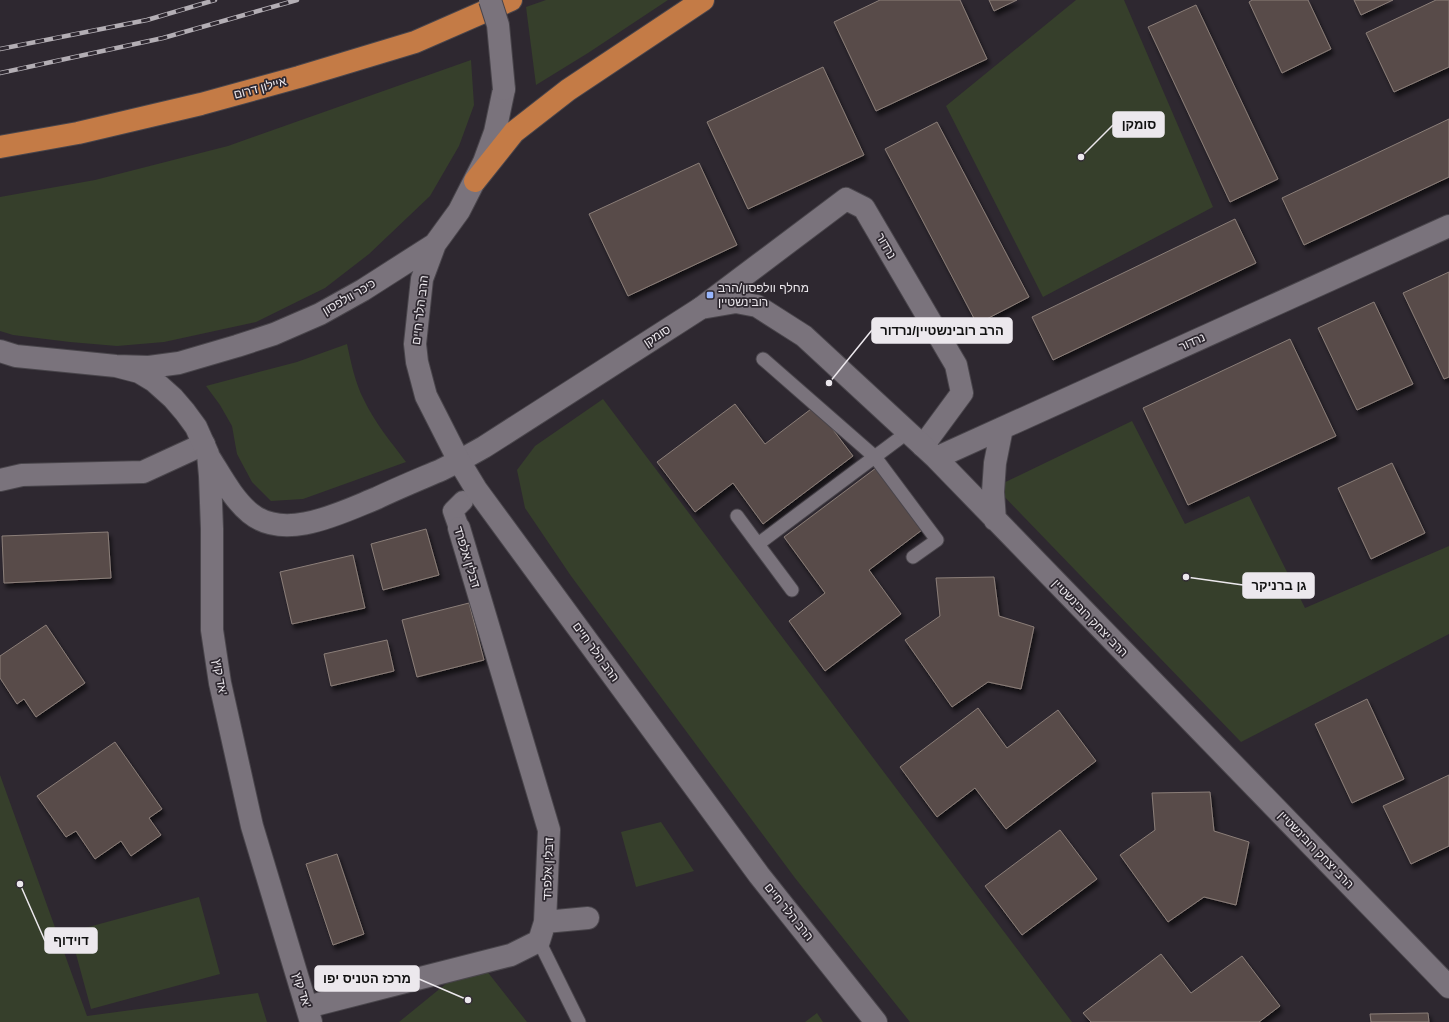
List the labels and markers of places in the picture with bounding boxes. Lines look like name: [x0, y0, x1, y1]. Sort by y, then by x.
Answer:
callout: סומקן: [1113, 112, 1164, 137]
place label: מחלף וולפסון/הרב רובינשטיין: [718, 281, 809, 309]
marker: מחלף וולפסון/הרב רובינשטיין: [705, 290, 715, 300]
callout: הרב רובינשטיין/נרדור: [872, 318, 1012, 343]
callout: גן ברניקר: [1243, 573, 1314, 598]
callout: דוידוף: [45, 928, 97, 953]
callout: מרכז הטניס יפו: [315, 966, 419, 991]

